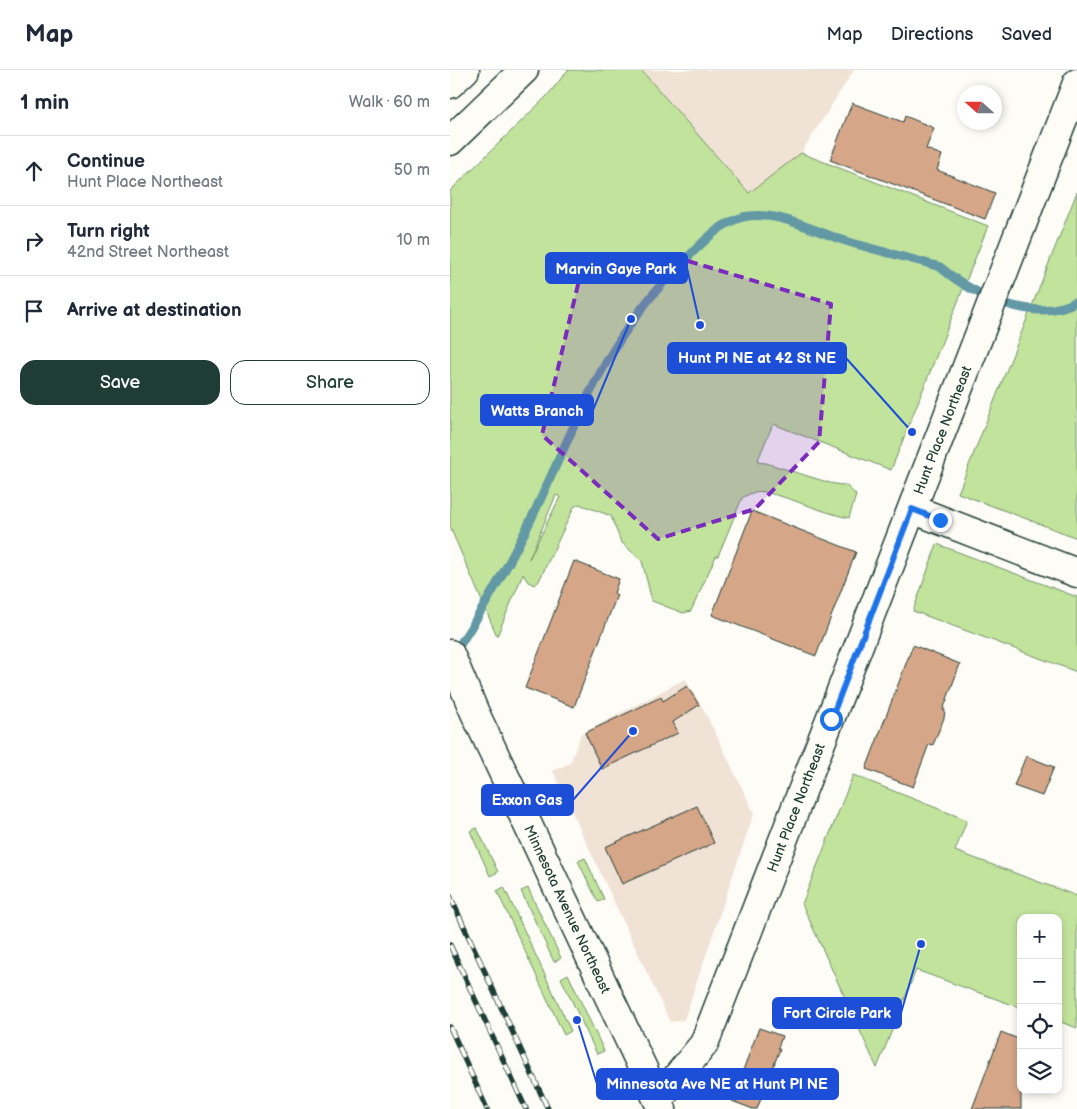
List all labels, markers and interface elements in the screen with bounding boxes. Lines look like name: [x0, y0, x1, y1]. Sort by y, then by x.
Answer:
text: Map: [25, 20, 73, 49]
text: Map: [827, 24, 863, 45]
text: Directions: [891, 24, 973, 45]
text: Saved: [1001, 24, 1052, 45]
north arrow: [957, 85, 1002, 130]
text: 1 min: [20, 90, 69, 115]
text: Walk · 60 m: [349, 93, 430, 112]
text: Continue: [67, 150, 145, 173]
icon: ahead: [20, 157, 48, 185]
text: 50 m: [394, 161, 430, 180]
text: Hunt Place Northeast: [67, 173, 223, 192]
text: Turn right: [67, 220, 150, 243]
icon: right: [20, 227, 48, 255]
text: 10 m: [397, 231, 430, 250]
text: 42nd Street Northeast: [67, 243, 229, 262]
callout: Marvin Gaye Park: [546, 253, 687, 283]
text: Marvin Gaye Park: [556, 260, 677, 279]
icon: arrive: [20, 297, 48, 325]
text: Arrive at destination: [67, 299, 242, 322]
callout: Hunt Pl NE at 42 St NE: [668, 343, 846, 373]
text: Hunt Pl NE at 42 St NE: [678, 349, 836, 368]
button: Save: [20, 360, 220, 405]
button: Share: [230, 360, 430, 405]
street label: Hunt Place Northeast: [910, 363, 975, 497]
callout: Watts Branch: [481, 395, 593, 425]
text: Watts Branch: [491, 402, 583, 421]
route end: [929, 509, 952, 532]
route start: [820, 708, 843, 731]
street label: Hunt Place Northeast: [763, 740, 829, 874]
callout: Exxon Gas: [482, 785, 573, 815]
text: Exxon Gas: [492, 791, 562, 810]
street label: Minnesota Avenue Northeast: [521, 822, 615, 997]
map controls: [1017, 914, 1062, 1094]
button: +: [1017, 914, 1062, 959]
button: −: [1017, 959, 1062, 1004]
callout: Fort Circle Park: [773, 998, 901, 1028]
text: Fort Circle Park: [783, 1004, 891, 1023]
button: locate: [1017, 1004, 1062, 1049]
button: layers: [1017, 1049, 1062, 1094]
callout: Minnesota Ave NE at Hunt Pl NE: [597, 1069, 838, 1099]
text: Minnesota Ave NE at Hunt Pl NE: [606, 1075, 828, 1094]

